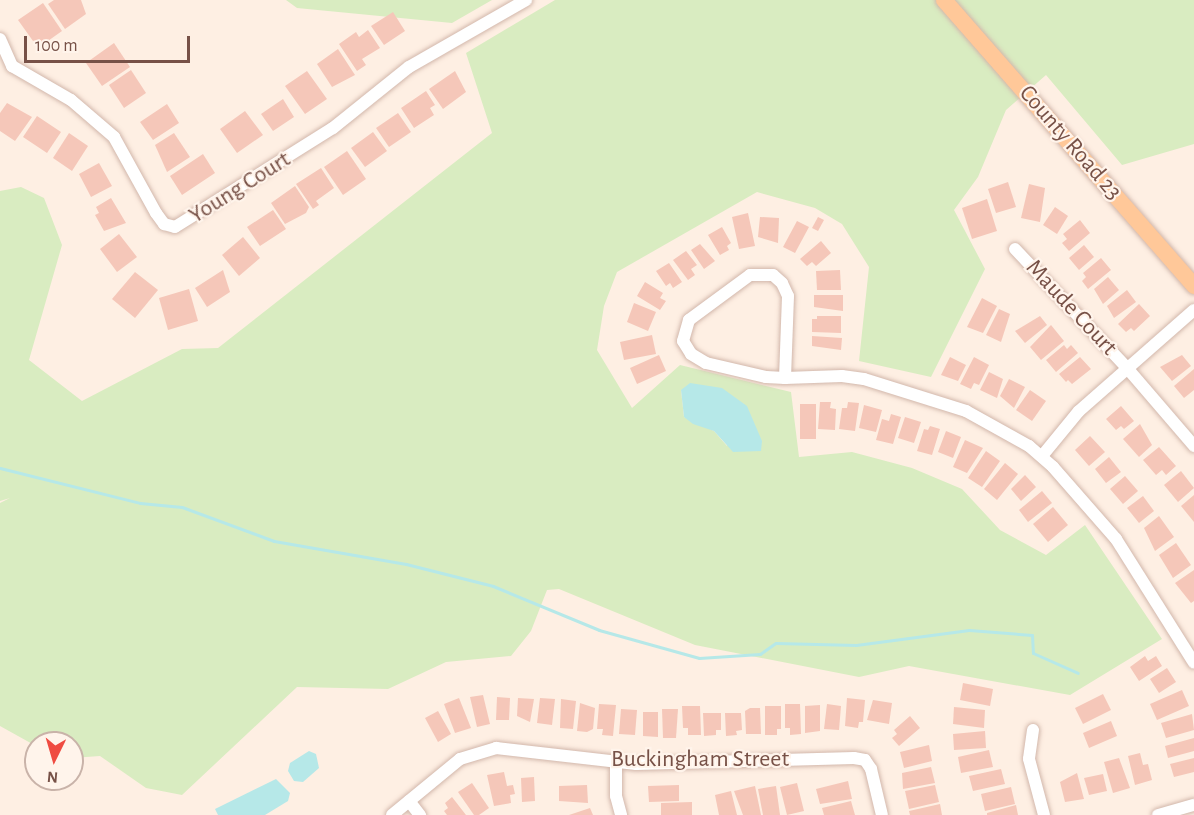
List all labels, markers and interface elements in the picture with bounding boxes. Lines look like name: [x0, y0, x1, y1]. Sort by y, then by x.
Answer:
scale bar: [27, 24, 194, 62]
text: 100 m: [35, 37, 78, 55]
street label: County Road 23: [1012, 80, 1128, 206]
street label: Young Court: [184, 146, 296, 230]
street label: Maude Court: [1019, 254, 1123, 362]
north arrow: [24, 731, 84, 791]
street label: Buckingham Street: [611, 746, 789, 774]
text: N: [46, 768, 59, 785]

